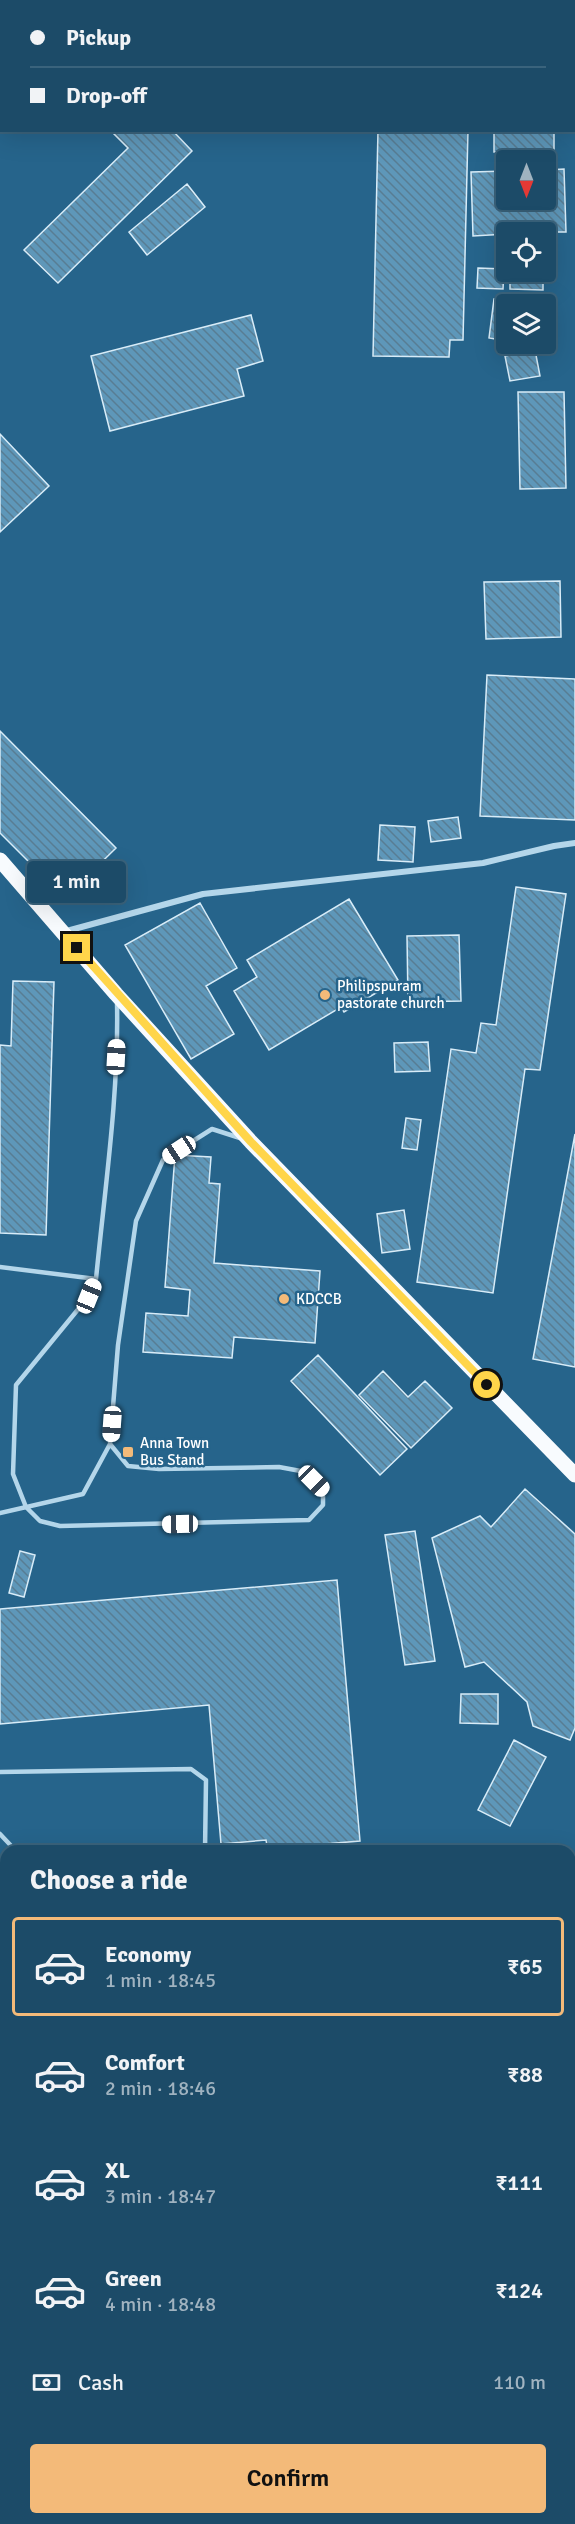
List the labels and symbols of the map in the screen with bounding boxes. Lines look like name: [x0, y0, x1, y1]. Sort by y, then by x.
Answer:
north arrow: [496, 150, 556, 210]
callout: 1 min: [28, 861, 127, 903]
route end: [63, 934, 90, 961]
place label: Philipspuram pastorate church: [337, 977, 445, 1012]
marker: Philipspuram pastorate church: [318, 988, 332, 1002]
car: [106, 1039, 126, 1075]
car: [159, 1133, 199, 1167]
car: [74, 1276, 104, 1316]
place label: KDCCB: [296, 1290, 342, 1308]
marker: KDCCB: [277, 1292, 291, 1306]
route start: [473, 1371, 500, 1398]
car: [102, 1405, 122, 1443]
place label: Anna Town Bus Stand: [140, 1434, 209, 1469]
marker: Anna Town Bus Stand: [121, 1445, 135, 1459]
car: [295, 1462, 333, 1500]
car: [162, 1515, 198, 1533]

